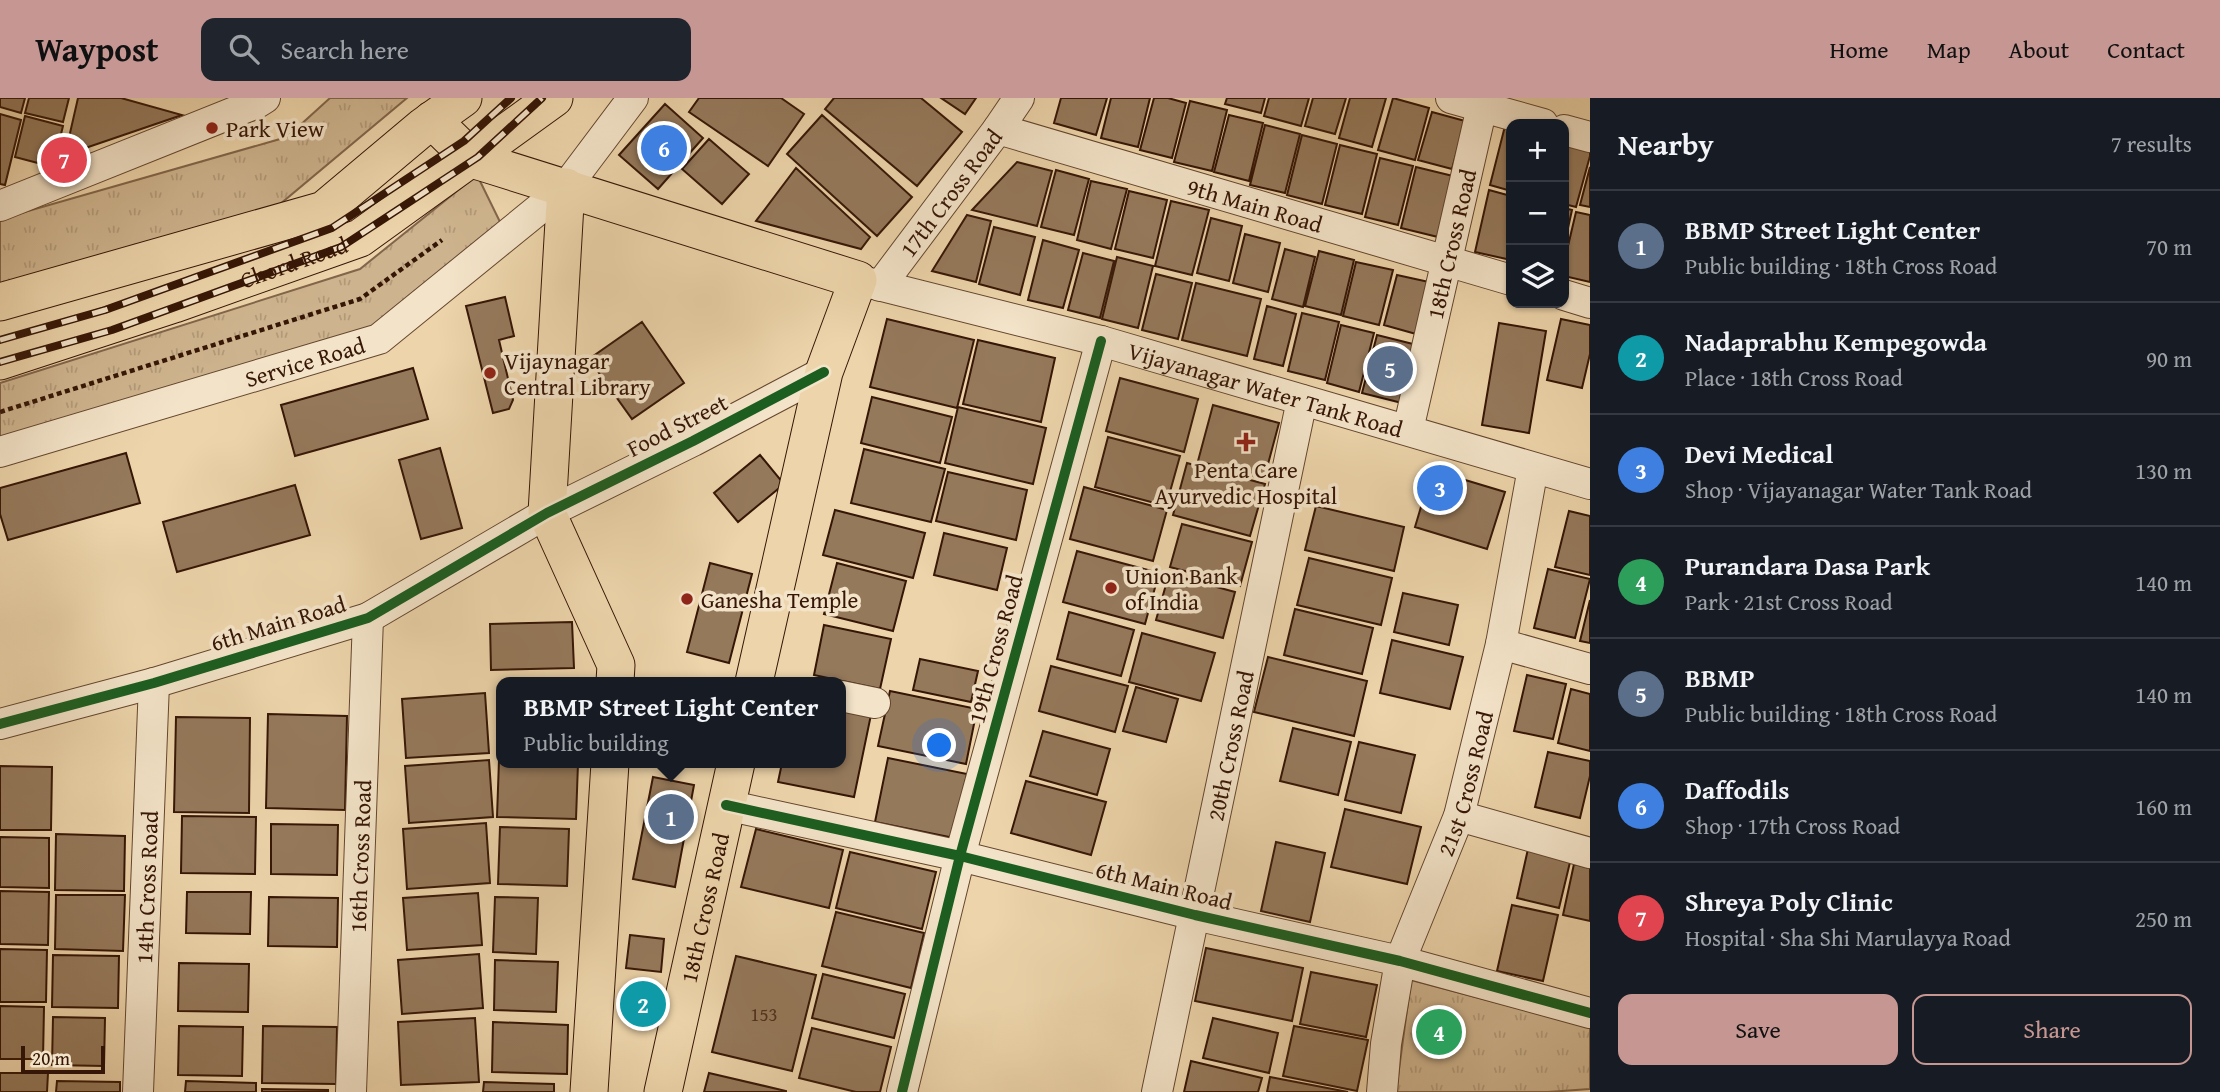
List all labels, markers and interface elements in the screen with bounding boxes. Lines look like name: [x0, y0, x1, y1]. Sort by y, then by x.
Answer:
search box: [201, 18, 691, 81]
text: Waypost: [35, 25, 159, 73]
icon: search: [225, 30, 263, 68]
text: Search here: [281, 30, 409, 69]
text: Home: [1830, 32, 1889, 67]
text: Map: [1927, 32, 1971, 67]
text: About: [2009, 32, 2069, 67]
text: Contact: [2107, 32, 2185, 67]
place label: Park View: [226, 112, 325, 145]
map controls: [1506, 119, 1569, 308]
button: +: [1506, 119, 1569, 182]
marker: Park View: [204, 120, 220, 136]
street label: 17th Cross Road: [891, 121, 1010, 264]
pin: 6: [641, 122, 687, 174]
text: Nearby: [1618, 122, 1714, 166]
text: 7 results: [2111, 127, 2192, 160]
pin: 7: [41, 134, 87, 186]
street label: 18th Cross Road: [1417, 165, 1484, 322]
street label: 9th Main Road: [1183, 169, 1327, 240]
button: −: [1506, 182, 1569, 245]
text: BBMP Street Light Center: [1685, 210, 1980, 249]
street label: Chord Road: [235, 227, 353, 296]
text: 1: [1635, 230, 1647, 263]
text: 70 m: [2146, 230, 2192, 263]
button: layers: [1506, 245, 1569, 308]
text: Public building · 18th Cross Road: [1685, 249, 1997, 282]
text: Nadaprabhu Kempegowda: [1685, 322, 1987, 361]
street label: Service Road: [241, 327, 369, 395]
street label: Vijayanagar Water Tank Road: [1124, 333, 1408, 445]
text: 2: [1635, 342, 1647, 375]
text: 90 m: [2146, 342, 2192, 375]
pin: 5: [1367, 343, 1413, 395]
place label: Vijaynagar Central Library: [504, 344, 651, 403]
text: Place · 18th Cross Road: [1685, 361, 1903, 394]
marker: Vijaynagar Central Library: [482, 365, 498, 381]
street label: Food Street: [621, 385, 733, 465]
marker: Penta Care Ayurvedic Hospital: [1236, 432, 1256, 452]
text: Devi Medical: [1685, 434, 1833, 473]
place label: Penta Care Ayurvedic Hospital: [1155, 453, 1337, 512]
text: 3: [1635, 454, 1647, 487]
text: 130 m: [2135, 454, 2192, 487]
pin: 3: [1417, 462, 1463, 514]
text: Shop · Vijayanagar Water Tank Road: [1685, 473, 2032, 506]
text: Purandara Dasa Park: [1685, 546, 1930, 585]
place label: Union Bank of India: [1125, 559, 1238, 618]
text: 4: [1635, 566, 1647, 599]
text: 140 m: [2135, 566, 2192, 599]
street label: 19th Cross Road: [959, 570, 1031, 727]
marker: Union Bank of India: [1103, 580, 1119, 596]
place label: Ganesha Temple: [701, 583, 858, 616]
text: Park · 21st Cross Road: [1685, 585, 1893, 618]
street label: 6th Main Road: [206, 587, 350, 659]
marker: Ganesha Temple: [679, 591, 695, 607]
text: BBMP: [1685, 658, 1755, 697]
street label: 20th Cross Road: [1198, 666, 1262, 824]
popup: [496, 677, 846, 768]
text: 5: [1635, 678, 1647, 711]
text: 140 m: [2135, 678, 2192, 711]
text: BBMP Street Light Center: [523, 687, 819, 726]
text: Public building · 18th Cross Road: [1685, 697, 1997, 730]
street label: 21st Cross Road: [1428, 707, 1501, 861]
text: Public building: [523, 726, 669, 759]
your location: [922, 728, 956, 762]
text: Daffodils: [1685, 770, 1789, 809]
street label: 16th Cross Road: [340, 778, 379, 933]
text: 6: [1635, 790, 1647, 823]
text: 160 m: [2135, 790, 2192, 823]
pin: 1: [648, 791, 694, 843]
street label: 14th Cross Road: [127, 809, 166, 964]
text: Shop · 17th Cross Road: [1685, 809, 1900, 842]
street label: 18th Cross Road: [671, 828, 737, 986]
street label: 6th Main Road: [1092, 852, 1236, 918]
text: Shreya Poly Clinic: [1685, 882, 1893, 921]
text: 7: [1635, 902, 1647, 935]
text: 250 m: [2135, 902, 2192, 935]
text: Hospital · Sha Shi Marulayya Road: [1685, 921, 2011, 954]
pin: 2: [620, 978, 666, 1030]
button: Save: [1618, 994, 1898, 1065]
button: Share: [1912, 994, 2192, 1065]
house number: 153: [750, 1000, 778, 1028]
pin: 4: [1416, 1006, 1462, 1058]
scale bar: [21, 1043, 105, 1075]
text: 20 m: [32, 1044, 70, 1072]

